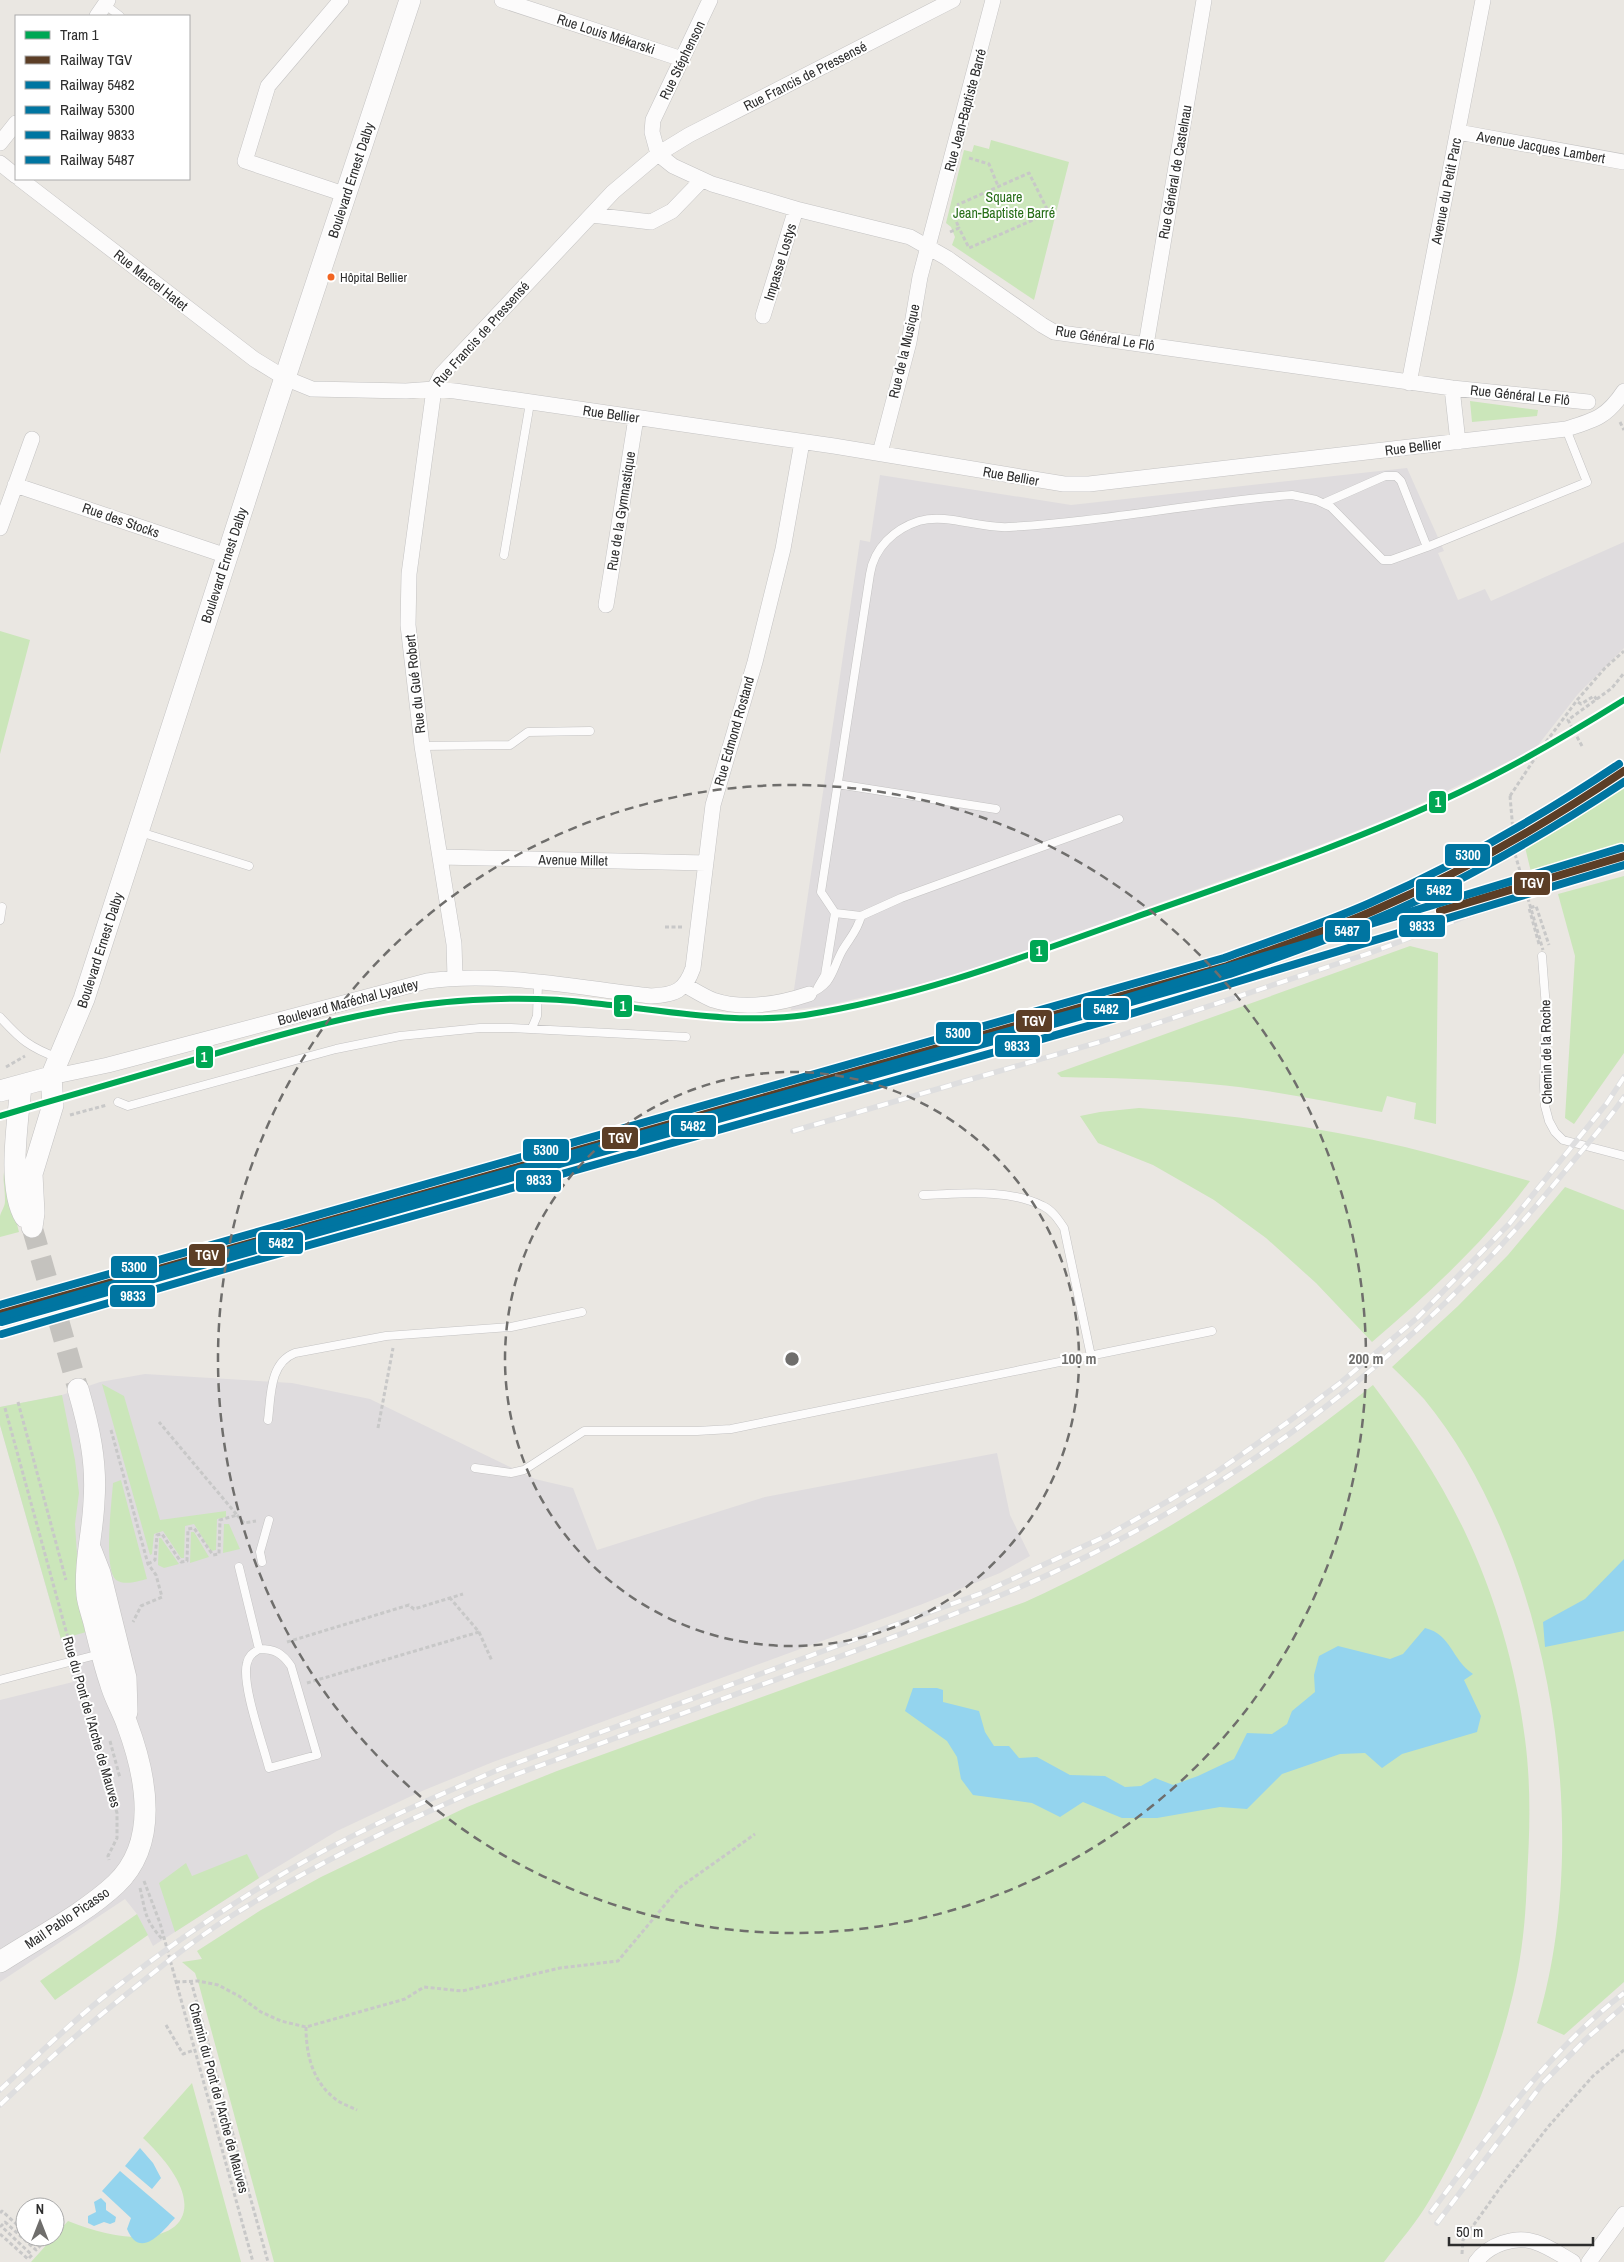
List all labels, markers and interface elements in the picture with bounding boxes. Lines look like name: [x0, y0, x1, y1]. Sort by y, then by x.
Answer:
street label: Rue Louis Mékarski: [555, 10, 657, 58]
legend: [15, 15, 190, 180]
street label: Rue Stéphenson: [655, 18, 709, 102]
text: Tram 1: [60, 24, 99, 45]
street label: Rue Francis de Pressensé: [740, 37, 870, 115]
street label: Rue Jean-Baptiste Barré: [940, 47, 990, 173]
text: Railway TGV: [60, 49, 133, 70]
text: Railway 5482: [60, 74, 135, 95]
text: Railway 5300: [60, 99, 135, 120]
street label: Rue Général de Castelnau: [1154, 104, 1196, 240]
street label: Boulevard Ernest Dalby: [324, 120, 378, 240]
text: Railway 9833: [60, 124, 135, 145]
street label: Avenue Jacques Lambert: [1474, 127, 1607, 167]
street label: Avenue du Petit Parc: [1427, 136, 1465, 247]
text: Railway 5487: [60, 149, 135, 170]
park label: Square Jean-Baptiste Barré: [953, 188, 1055, 222]
street label: Impasse Lostys: [760, 221, 800, 303]
street label: Rue Marcel Hatet: [110, 245, 192, 315]
place label: Hôpital Bellier: [340, 269, 407, 286]
marker: Hôpital Bellier: [326, 272, 336, 282]
street label: Rue Francis de Pressensé: [429, 277, 533, 391]
street label: Rue de la Musique: [884, 302, 924, 400]
street label: Rue Général Le Flô: [1054, 321, 1156, 355]
street label: Rue Général Le Flô: [1469, 381, 1571, 409]
street label: Rue Bellier: [582, 401, 641, 427]
street label: Rue Bellier: [1384, 435, 1442, 459]
street label: Rue de la Gymnastique: [603, 450, 639, 572]
street label: Rue Bellier: [981, 462, 1041, 490]
street label: Rue des Stocks: [80, 498, 162, 542]
street label: Boulevard Ernest Dalby: [197, 505, 251, 625]
street label: Rue du Gué Robert: [401, 634, 429, 734]
street label: Rue Edmond Rostand: [710, 674, 758, 788]
line badge: 1: [1428, 790, 1447, 814]
text: 1: [1435, 793, 1442, 811]
line badge: 5300: [1444, 843, 1491, 867]
text: 5300: [1455, 846, 1481, 864]
street label: Avenue Millet: [537, 850, 608, 870]
line badge: TGV: [1513, 871, 1551, 896]
text: TGV: [1520, 874, 1544, 892]
line badge: 5482: [1415, 878, 1463, 902]
text: 5482: [1426, 881, 1452, 899]
street label: Boulevard Ernest Dalby: [73, 890, 127, 1010]
line badge: 9833: [1398, 914, 1446, 938]
text: 9833: [1409, 917, 1435, 935]
line badge: 5487: [1324, 919, 1371, 943]
text: 5487: [1334, 922, 1360, 940]
line badge: 1: [1029, 939, 1049, 963]
text: 1: [1036, 942, 1043, 960]
street label: Boulevard Maréchal Lyautey: [276, 974, 421, 1029]
line badge: 1: [613, 994, 633, 1018]
text: 1: [620, 997, 627, 1015]
line badge: 5482: [1082, 997, 1130, 1021]
text: 5482: [1093, 1000, 1119, 1018]
street label: Chemin de la Roche: [1536, 1000, 1556, 1104]
line badge: TGV: [1015, 1009, 1053, 1033]
text: TGV: [1022, 1012, 1046, 1030]
line badge: 5300: [935, 1021, 982, 1045]
text: 5300: [945, 1024, 971, 1042]
line badge: 9833: [994, 1034, 1041, 1058]
text: 9833: [1004, 1037, 1030, 1055]
line badge: 1: [195, 1045, 214, 1069]
text: 1: [201, 1048, 208, 1066]
line badge: 5482: [670, 1114, 717, 1138]
text: 5482: [680, 1117, 706, 1135]
line badge: TGV: [601, 1126, 639, 1150]
text: TGV: [608, 1129, 632, 1147]
line badge: 5300: [522, 1138, 570, 1162]
text: 5300: [533, 1141, 559, 1159]
line badge: 9833: [515, 1169, 562, 1193]
text: 9833: [526, 1171, 552, 1189]
line badge: 5482: [257, 1231, 304, 1255]
text: 5482: [268, 1234, 294, 1252]
line badge: TGV: [188, 1243, 226, 1267]
text: TGV: [195, 1246, 219, 1264]
line badge: 5300: [110, 1255, 158, 1279]
text: 5300: [121, 1258, 147, 1276]
line badge: 9833: [109, 1284, 156, 1308]
text: 9833: [120, 1287, 146, 1305]
text: 100 m: [1062, 1348, 1096, 1369]
text: 200 m: [1349, 1348, 1383, 1369]
centre of rings: [783, 1350, 801, 1368]
street label: Rue du Pont de l'Arche de Mauves: [59, 1634, 125, 1810]
street label: Mail Pablo Picasso: [21, 1883, 113, 1953]
street label: Chemin du Pont de l'Arche de Mauves: [185, 2001, 253, 2195]
north arrow: [15, 2197, 65, 2247]
text: N: [36, 2200, 44, 2218]
scale bar: [1449, 2214, 1593, 2246]
text: 50 m: [1456, 2221, 1483, 2242]

